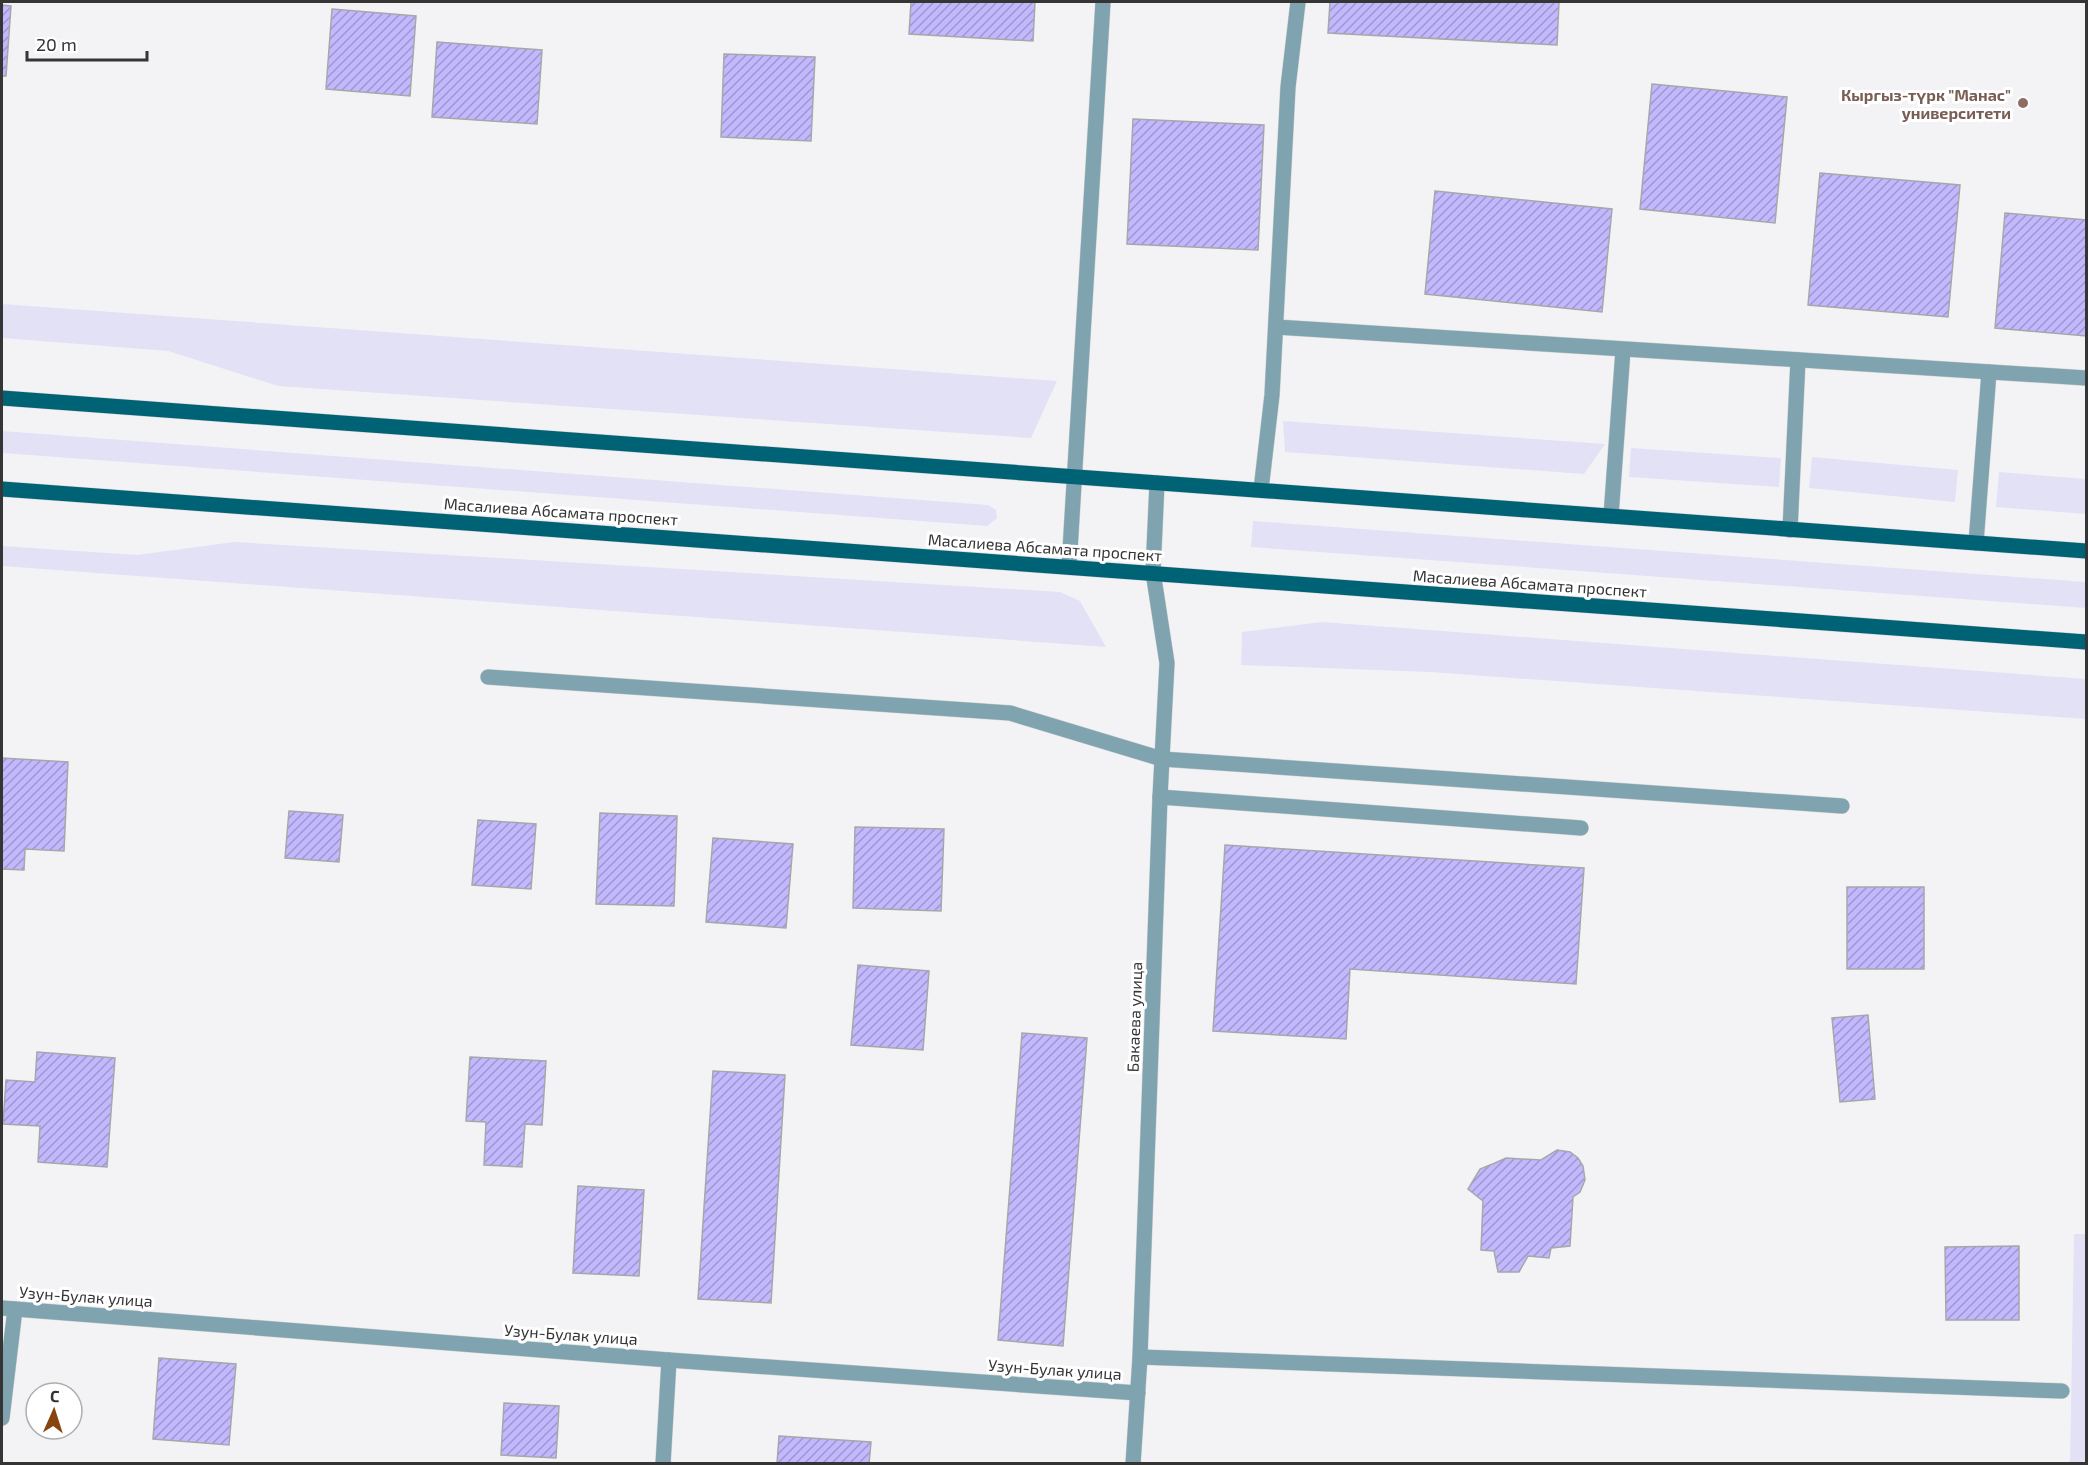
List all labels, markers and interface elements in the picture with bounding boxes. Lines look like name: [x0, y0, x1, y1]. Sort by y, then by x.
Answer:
scale bar: [27, 24, 147, 62]
text: 20 m: [36, 33, 77, 55]
place label: Кыргыз-түрк "Манас" университети: [1841, 85, 2011, 122]
marker: Кыргыз-түрк "Манас" университети: [2016, 96, 2030, 110]
street label: Масалиева Абсамата проспект: [443, 493, 679, 529]
street label: Масалиева Абсамата проспект: [927, 529, 1163, 565]
street label: Масалиева Абсамата проспект: [1412, 565, 1648, 601]
street label: Бакаева улица: [1123, 961, 1146, 1073]
street label: Узун-Булак улица: [19, 1282, 153, 1311]
street label: Узун-Булак улица: [504, 1320, 638, 1349]
street label: Узун-Булак улица: [988, 1355, 1122, 1384]
north arrow: [24, 1381, 84, 1441]
text: С: [50, 1386, 60, 1405]

